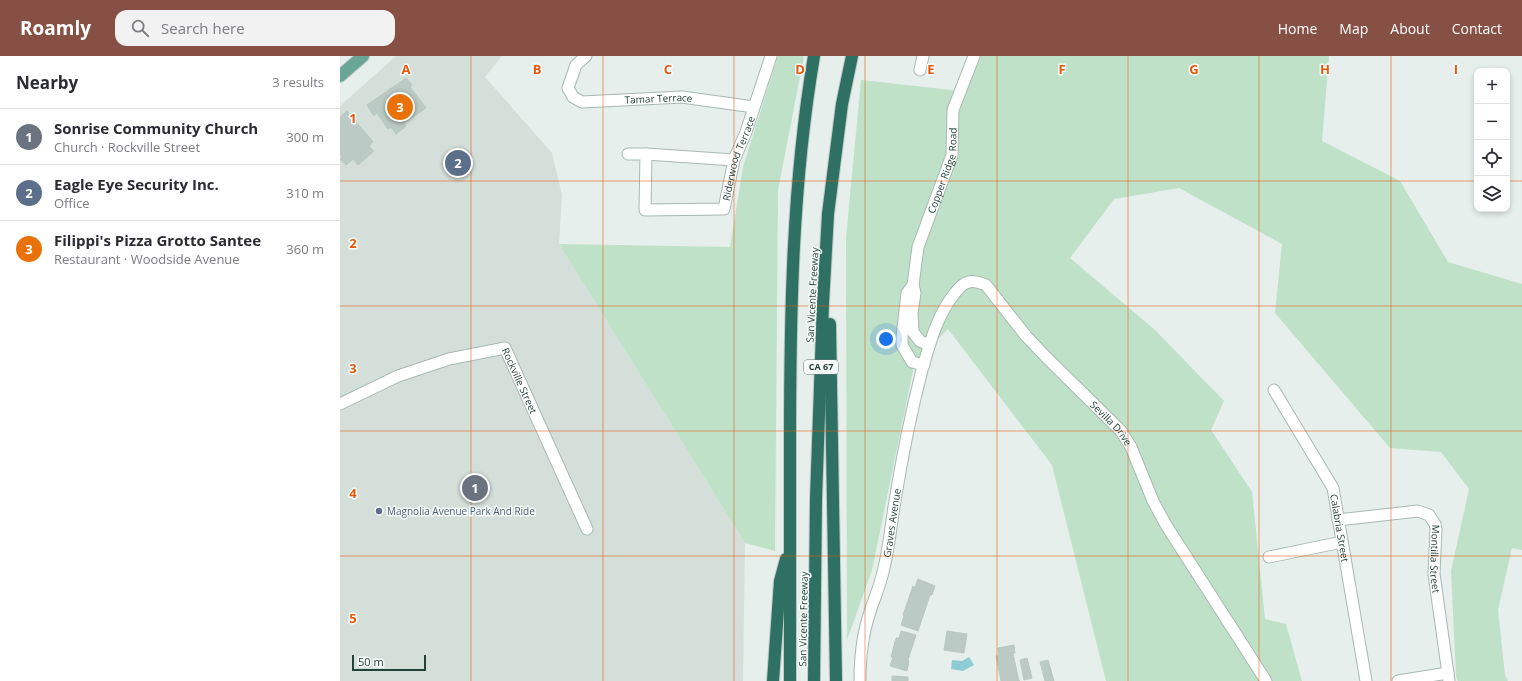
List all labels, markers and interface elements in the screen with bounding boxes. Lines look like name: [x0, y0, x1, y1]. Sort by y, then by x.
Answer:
search box: [115, 10, 395, 46]
text: Roamly: [20, 15, 91, 41]
icon: search: [129, 17, 151, 39]
text: Search here: [161, 18, 245, 38]
text: Home: [1278, 19, 1317, 38]
text: Map: [1339, 19, 1368, 38]
text: About: [1390, 19, 1430, 38]
text: Contact: [1452, 19, 1502, 38]
text: A: [402, 60, 411, 78]
text: B: [533, 60, 542, 78]
text: C: [664, 60, 672, 78]
text: D: [795, 60, 805, 78]
text: E: [927, 60, 935, 78]
text: F: [1058, 60, 1066, 78]
text: G: [1189, 60, 1199, 78]
text: H: [1320, 60, 1330, 78]
text: I: [1454, 60, 1458, 78]
map controls: [1474, 68, 1510, 212]
button: +: [1474, 68, 1510, 104]
text: Nearby: [16, 71, 78, 94]
text: 3 results: [272, 73, 324, 91]
street label: Tamar Terrace: [624, 90, 694, 107]
pin: 3: [387, 92, 413, 122]
button: −: [1474, 104, 1510, 140]
text: 1: [349, 109, 357, 127]
street label: Riderwood Terrace: [719, 114, 758, 202]
text: Sonrise Community Church: [54, 118, 258, 138]
street label: Copper Ridge Road: [924, 127, 960, 215]
text: 1: [25, 128, 33, 146]
text: 300 m: [286, 128, 324, 146]
text: Church · Rockville Street: [54, 138, 200, 156]
button: locate: [1474, 140, 1510, 176]
pin: 2: [445, 148, 471, 178]
text: Eagle Eye Security Inc.: [54, 174, 219, 194]
button: layers: [1474, 176, 1510, 212]
text: 2: [25, 184, 33, 202]
text: 310 m: [286, 184, 324, 202]
text: Office: [54, 194, 90, 212]
text: Filippi's Pizza Grotto Santee: [54, 230, 261, 250]
text: 2: [349, 234, 357, 252]
text: 3: [25, 240, 33, 258]
text: 360 m: [286, 240, 324, 258]
street label: San Vicente Freeway: [803, 246, 822, 343]
text: Restaurant · Woodside Avenue: [54, 250, 240, 268]
your location: [876, 329, 896, 349]
street label: Rockville Street: [499, 345, 541, 416]
text: 3: [349, 359, 357, 377]
road number: CA 67: [804, 360, 838, 374]
street label: Sevilla Drive: [1087, 398, 1136, 449]
pin: 1: [462, 473, 488, 503]
text: 4: [349, 484, 357, 502]
street label: Graves Avenue: [879, 487, 904, 559]
street label: Calabria Street: [1327, 493, 1353, 564]
place label: Magnolia Avenue Park And Ride: [387, 504, 535, 518]
marker: Magnolia Avenue Park And Ride: [374, 506, 384, 516]
street label: Montilla Street: [1427, 524, 1444, 594]
street label: San Vicente Freeway: [795, 570, 811, 667]
text: 5: [349, 609, 357, 627]
scale bar: [352, 653, 426, 672]
text: 50 m: [358, 654, 384, 669]

